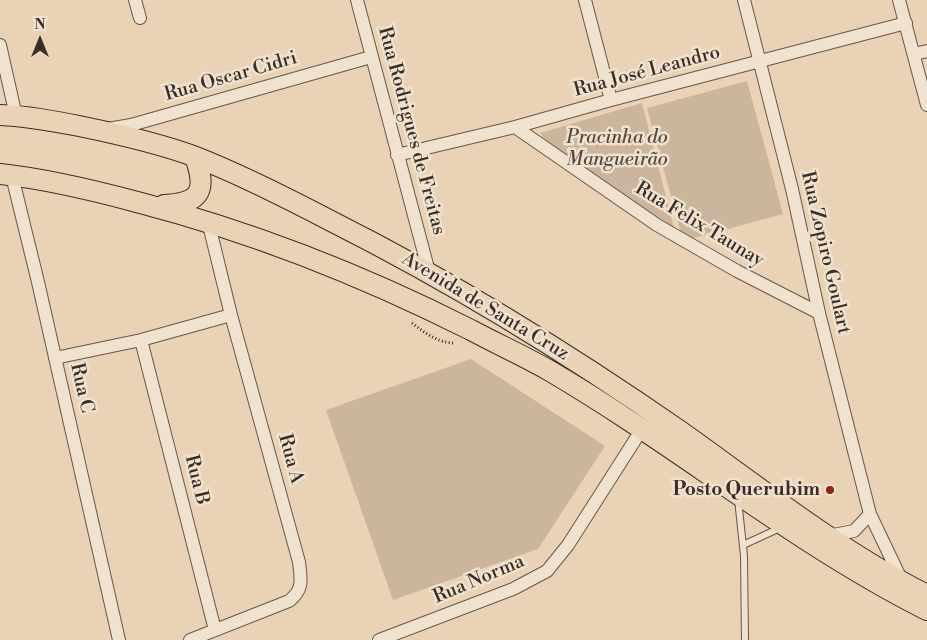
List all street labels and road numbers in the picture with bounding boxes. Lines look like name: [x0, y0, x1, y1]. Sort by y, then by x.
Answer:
street label: Rua Rodrigues de Freitas: [372, 24, 450, 238]
street label: Rua José Leandro: [571, 41, 723, 103]
street label: Rua Oscar Cidri: [162, 47, 300, 107]
street label: Rua Zopiro Goulart: [795, 169, 855, 337]
street label: Rua Felix Taunay: [630, 178, 768, 272]
street label: Avenida de Santa Cruz: [397, 248, 573, 366]
street label: Rua C: [64, 361, 98, 415]
street label: Rua A: [272, 432, 308, 486]
street label: Rua B: [179, 453, 213, 507]
street label: Rua Norma: [430, 551, 528, 609]

